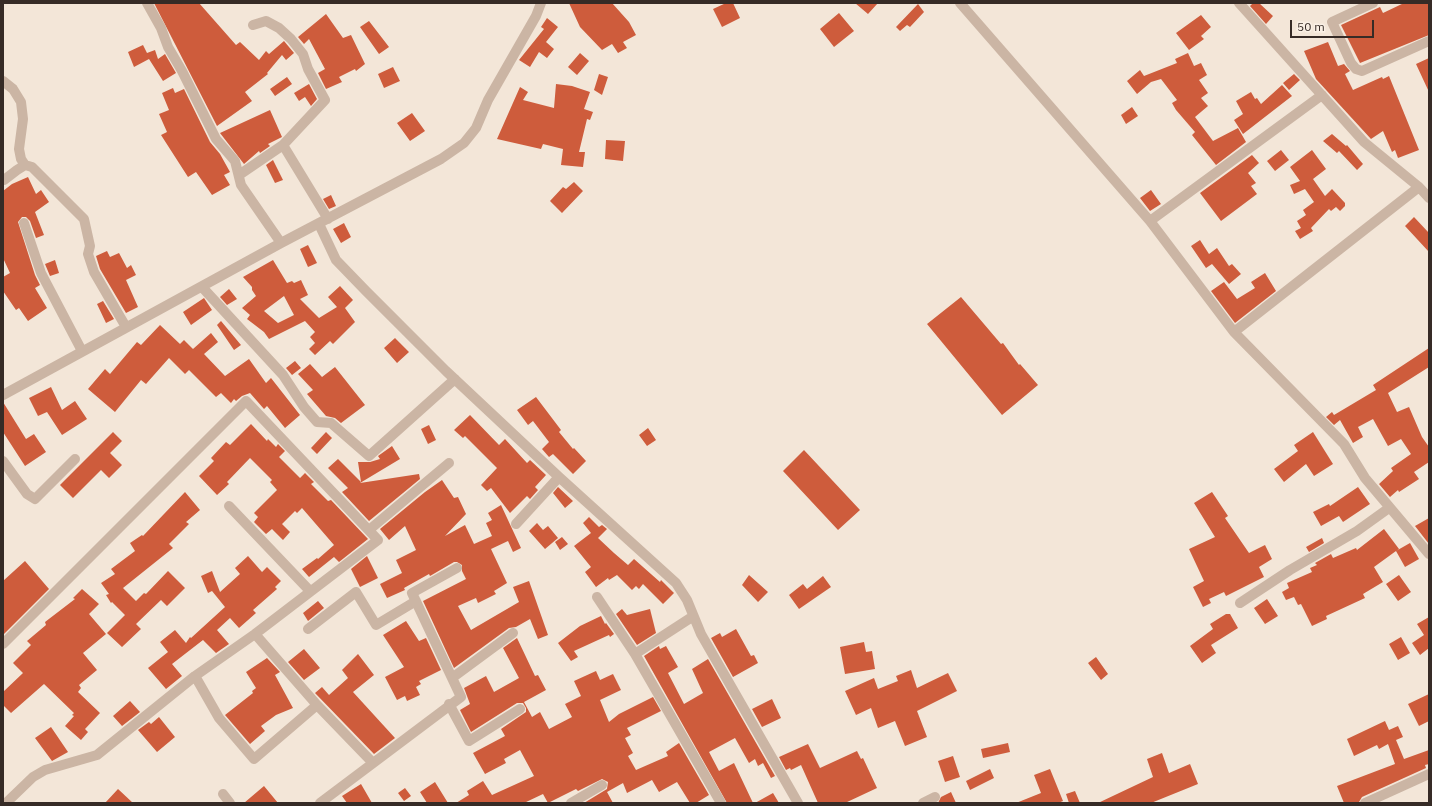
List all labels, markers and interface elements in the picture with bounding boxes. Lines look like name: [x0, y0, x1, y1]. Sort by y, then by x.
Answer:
scale bar: [1292, 12, 1376, 38]
text: 50 m: [1297, 19, 1325, 34]

